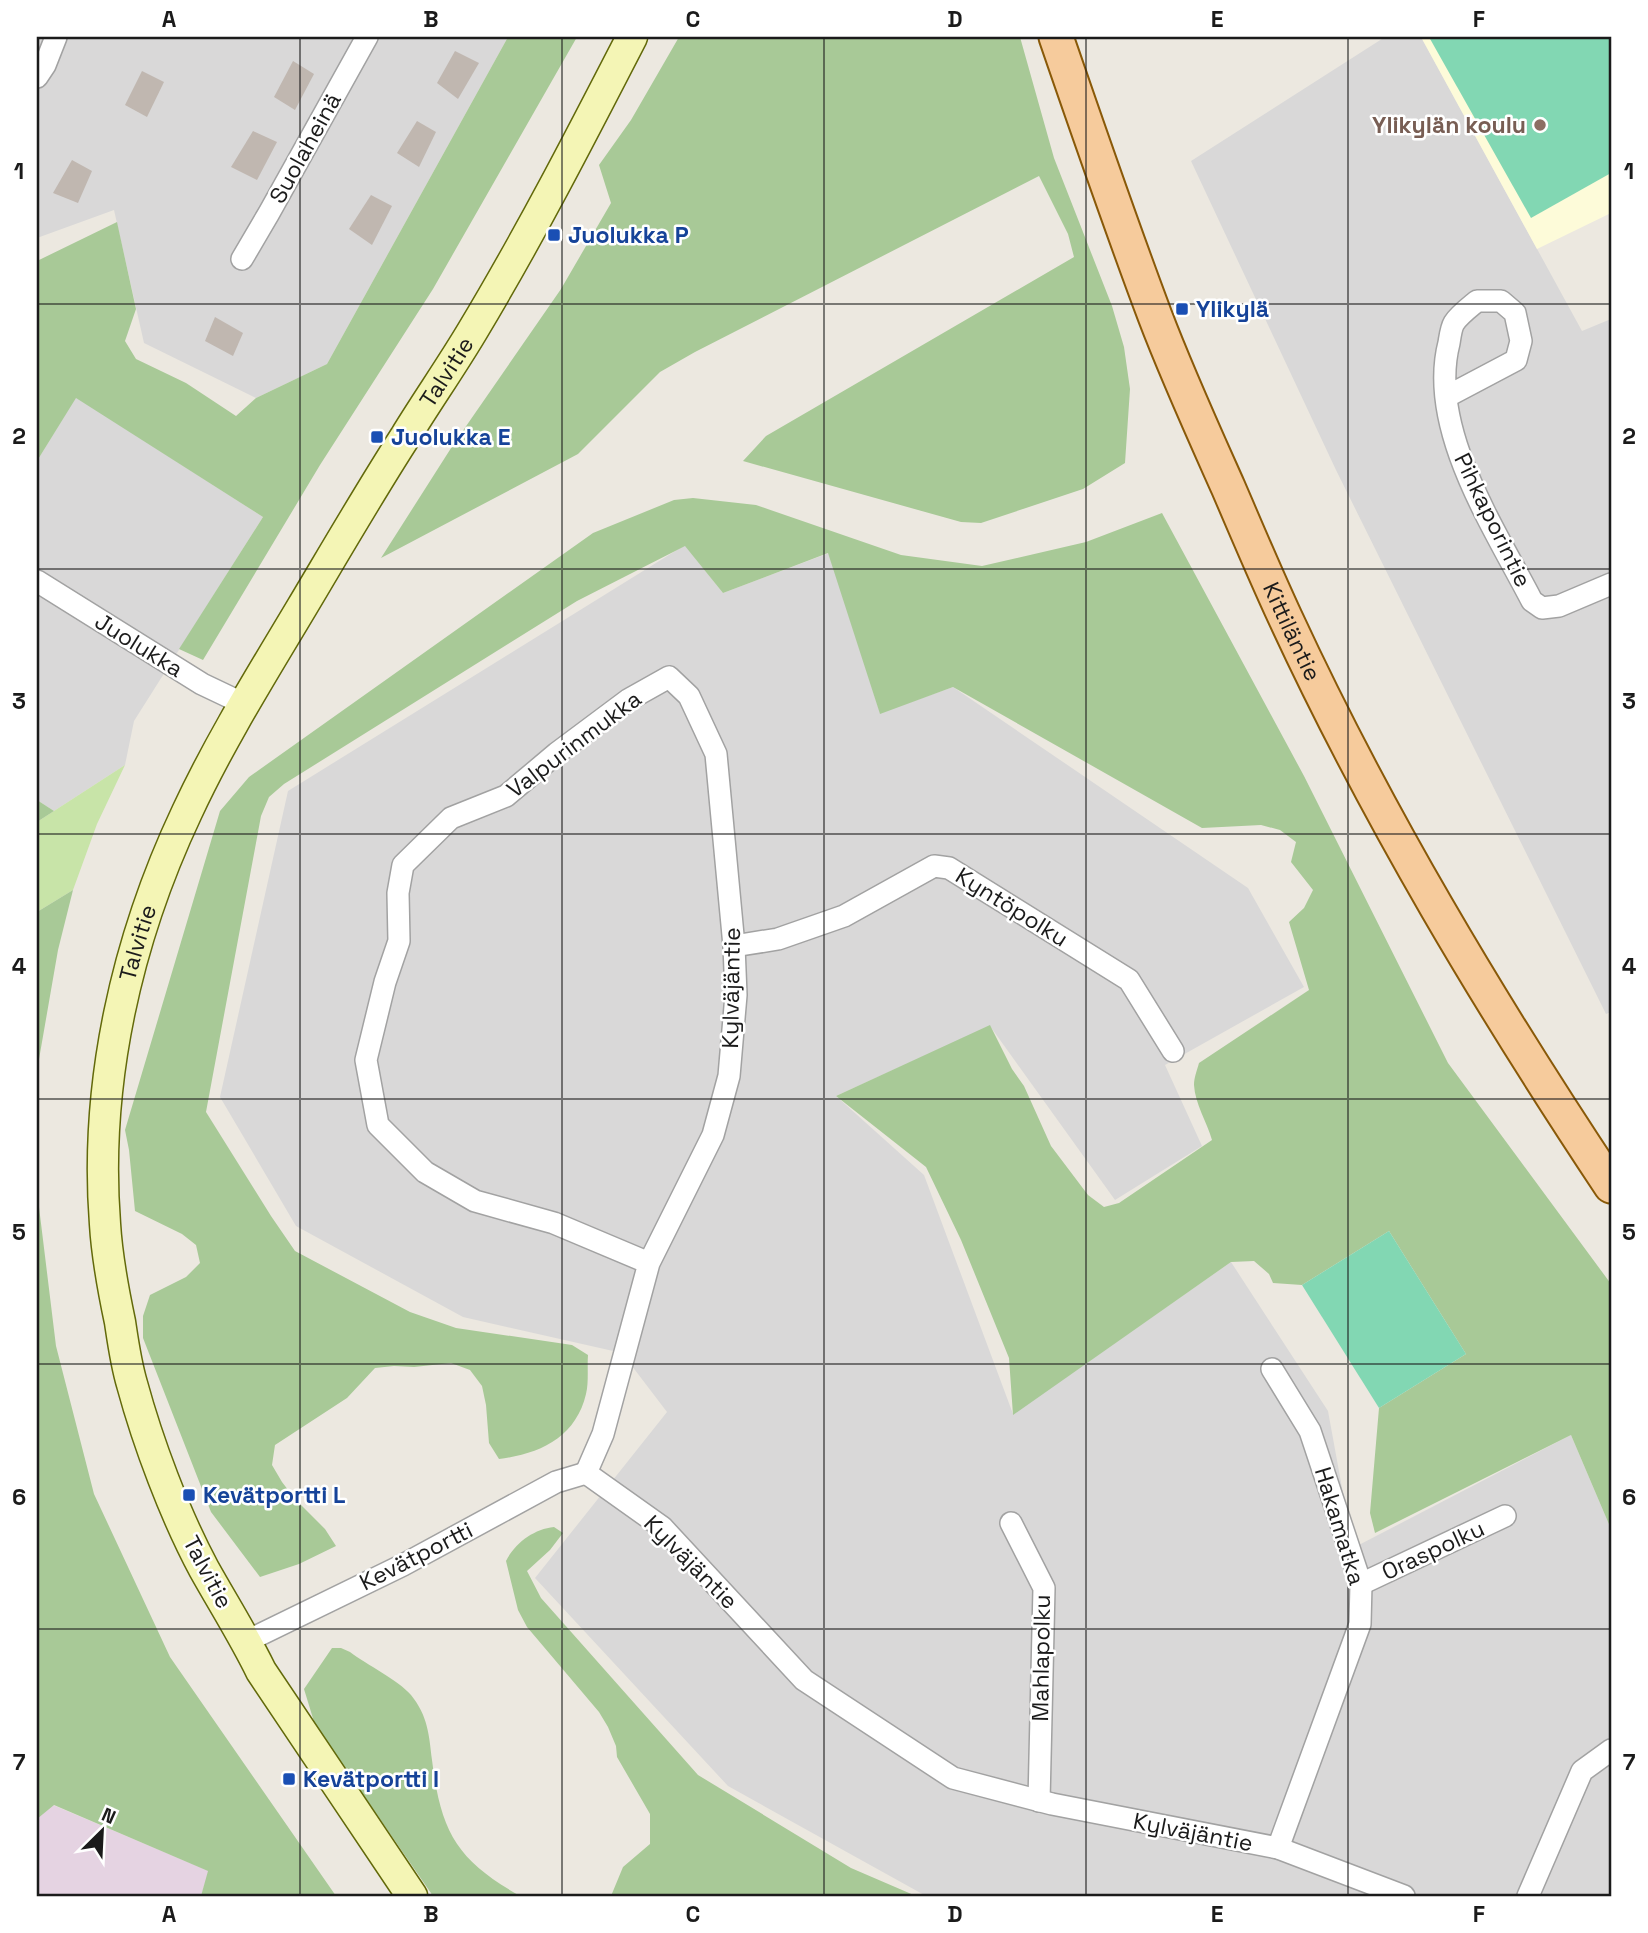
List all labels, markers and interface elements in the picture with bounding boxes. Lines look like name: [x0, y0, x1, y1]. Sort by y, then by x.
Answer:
text: A: [162, 4, 177, 34]
text: B: [423, 4, 439, 34]
text: C: [686, 4, 700, 34]
text: D: [947, 4, 963, 34]
text: E: [1211, 4, 1223, 34]
text: F: [1473, 4, 1485, 34]
street label: Suolaheinä: [262, 87, 348, 209]
place label: Ylikylän koulu: [1372, 110, 1526, 140]
marker: Ylikylän koulu: [1532, 117, 1548, 133]
text: 1: [14, 156, 24, 186]
text: 1: [1624, 156, 1634, 186]
place label: Juolukka P: [568, 220, 689, 250]
marker: Juolukka P: [546, 227, 562, 243]
place label: Ylikylä: [1196, 294, 1269, 324]
marker: Ylikylä: [1174, 301, 1190, 317]
street label: Talvitie: [413, 331, 480, 413]
text: 2: [12, 421, 26, 451]
text: 2: [1622, 421, 1636, 451]
place label: Juolukka E: [391, 422, 510, 452]
marker: Juolukka E: [369, 429, 385, 445]
street label: Pihkaporintie: [1448, 448, 1538, 592]
street label: Kittiläntie: [1256, 577, 1328, 686]
street label: Juolukka: [89, 606, 189, 684]
street label: Valpurinmukka: [501, 684, 647, 804]
text: 3: [12, 686, 26, 716]
text: 3: [1622, 686, 1636, 716]
street label: Kyntöpolku: [950, 861, 1074, 953]
street label: Talvitie: [112, 900, 163, 984]
street label: Kylväjäntie: [715, 927, 747, 1049]
text: 4: [12, 951, 27, 981]
text: 4: [1622, 951, 1637, 981]
text: 5: [12, 1217, 26, 1247]
text: 5: [1622, 1217, 1636, 1247]
street label: Hakamatka: [1308, 1463, 1372, 1589]
place label: Kevätportti L: [203, 1480, 346, 1510]
text: 6: [12, 1482, 26, 1512]
text: 6: [1622, 1482, 1636, 1512]
marker: Kevätportti L: [181, 1487, 197, 1503]
street label: Kylväjäntie: [638, 1509, 744, 1615]
street label: Oraspolku: [1377, 1513, 1489, 1587]
street label: Kevätportti: [354, 1515, 478, 1597]
street label: Talvitie: [176, 1530, 240, 1614]
street label: Mahlapolku: [1025, 1594, 1057, 1722]
text: 7: [13, 1747, 26, 1777]
text: 7: [1623, 1747, 1636, 1777]
place label: Kevätportti I: [303, 1764, 439, 1794]
marker: Kevätportti I: [281, 1771, 297, 1787]
north arrow: [66, 1797, 136, 1867]
text: N: [98, 1802, 120, 1830]
street label: Kylväjäntie: [1131, 1806, 1255, 1858]
text: A: [162, 1899, 177, 1929]
text: B: [423, 1899, 439, 1929]
text: C: [686, 1899, 700, 1929]
text: D: [947, 1899, 963, 1929]
text: E: [1211, 1899, 1223, 1929]
text: F: [1473, 1899, 1485, 1929]

